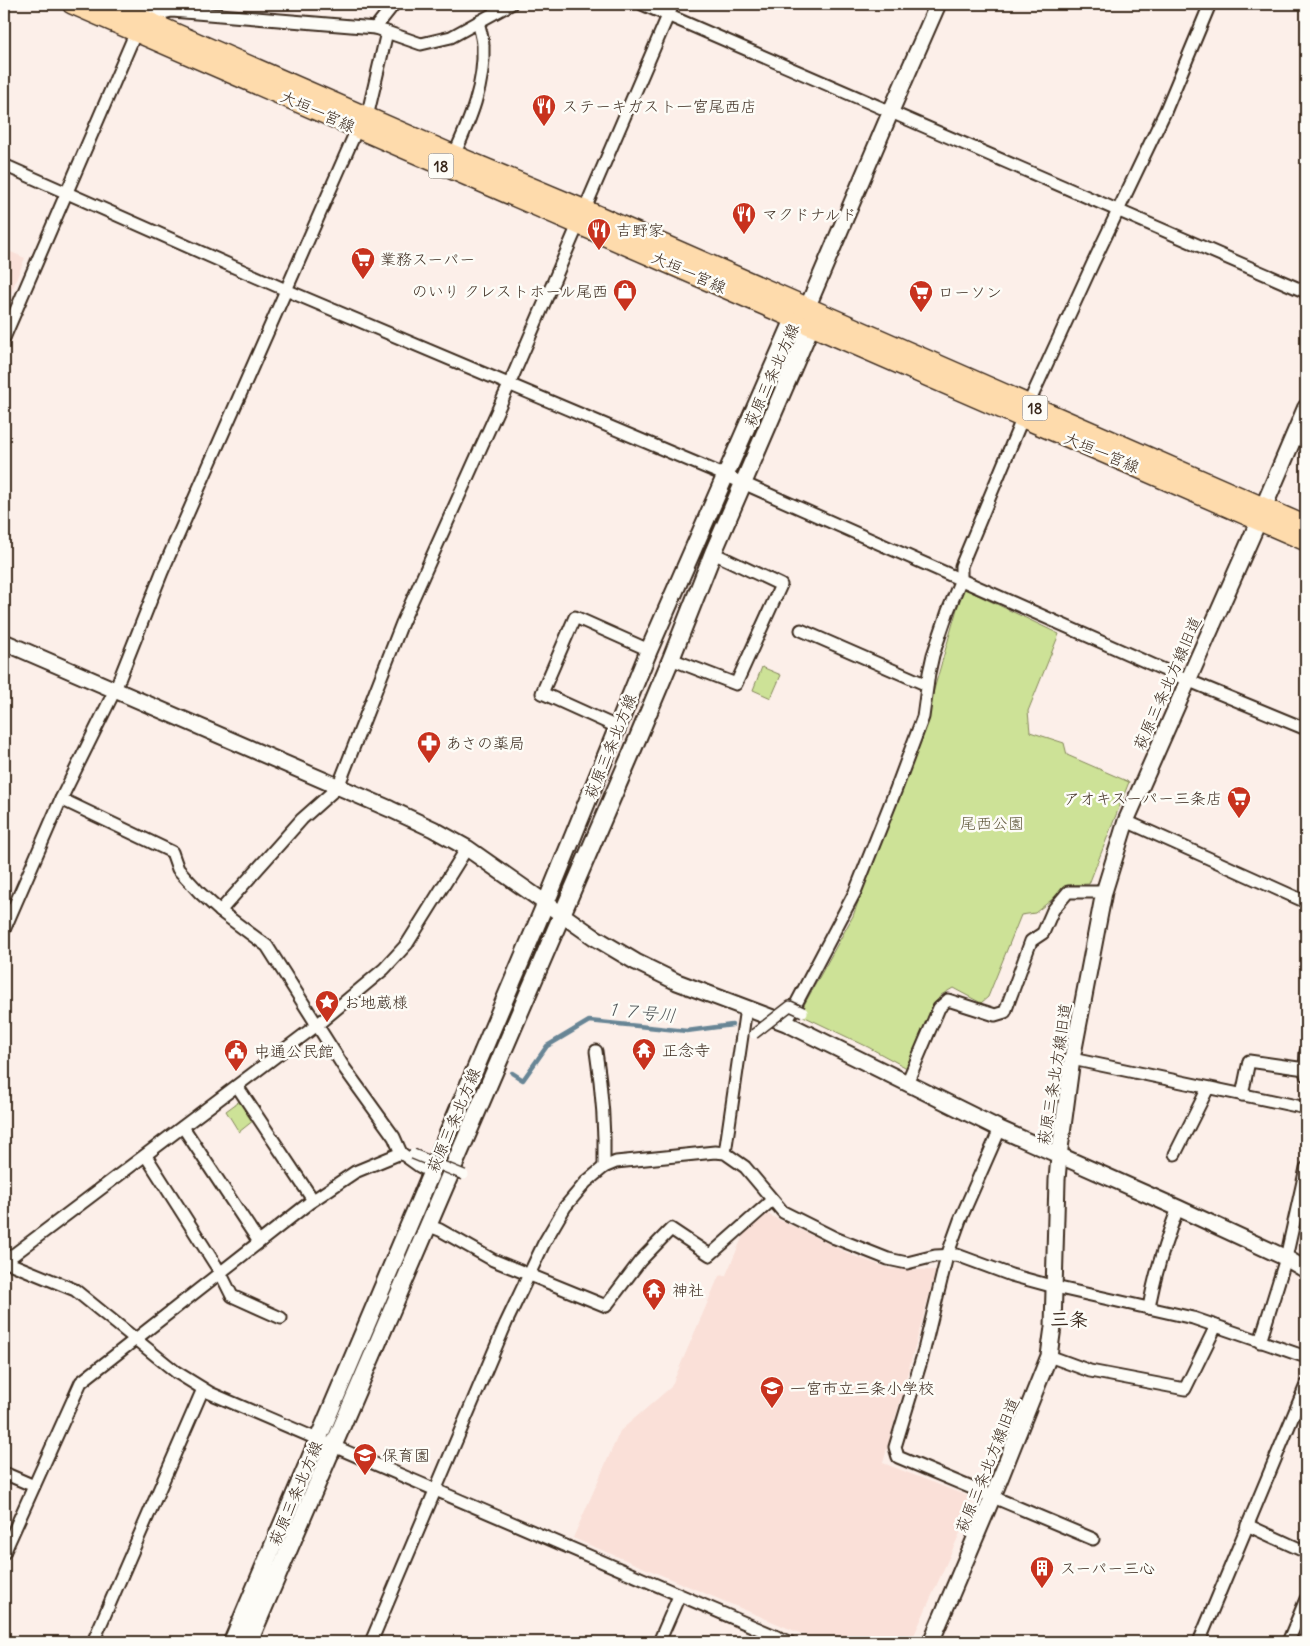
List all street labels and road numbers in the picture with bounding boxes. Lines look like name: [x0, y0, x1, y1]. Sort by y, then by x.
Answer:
street label: 大垣一宮線: [277, 86, 359, 136]
road number: 18: [428, 154, 454, 178]
street label: 大垣一宮線: [648, 247, 730, 297]
street label: 萩原三条北方線: [739, 320, 803, 430]
road number: 18: [1022, 396, 1048, 420]
street label: 大垣一宮線: [1061, 427, 1143, 477]
street label: 萩原三条北方線旧道: [1129, 613, 1205, 753]
street label: 萩原三条北方線: [580, 690, 640, 802]
street label: 萩原三条北方線旧道: [1033, 1001, 1075, 1147]
street label: 萩原三条北方線: [422, 1065, 484, 1175]
street label: 萩原三条北方線旧道: [951, 1394, 1023, 1536]
street label: 萩原三条北方線: [264, 1438, 326, 1548]

